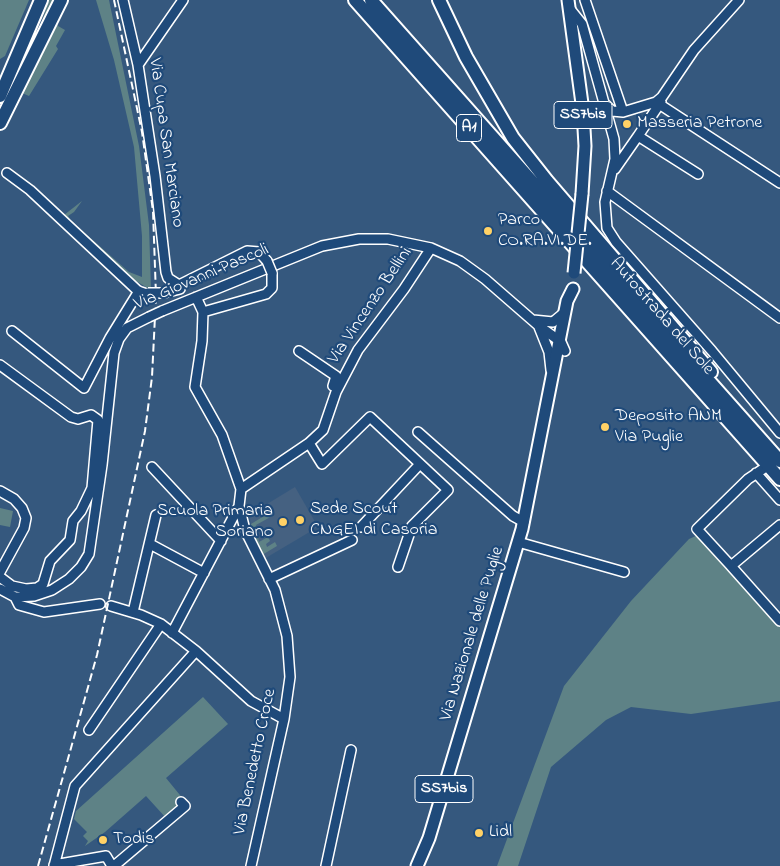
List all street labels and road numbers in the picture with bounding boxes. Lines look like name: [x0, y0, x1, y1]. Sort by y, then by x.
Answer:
street label: Via Cupa San Marciano: [142, 57, 188, 229]
road number: SS7bis: [554, 102, 612, 128]
road number: A1: [456, 115, 482, 142]
street label: Via Giovanni Pascoli: [131, 240, 273, 316]
street label: Via Vincenzo Bellini: [324, 244, 418, 368]
street label: Autostrada del Sole: [604, 254, 718, 380]
street label: Via Nazionale delle Puglie: [436, 544, 510, 724]
street label: Via Benedetto Croce: [230, 687, 282, 837]
road number: SS7bis: [415, 776, 473, 802]

